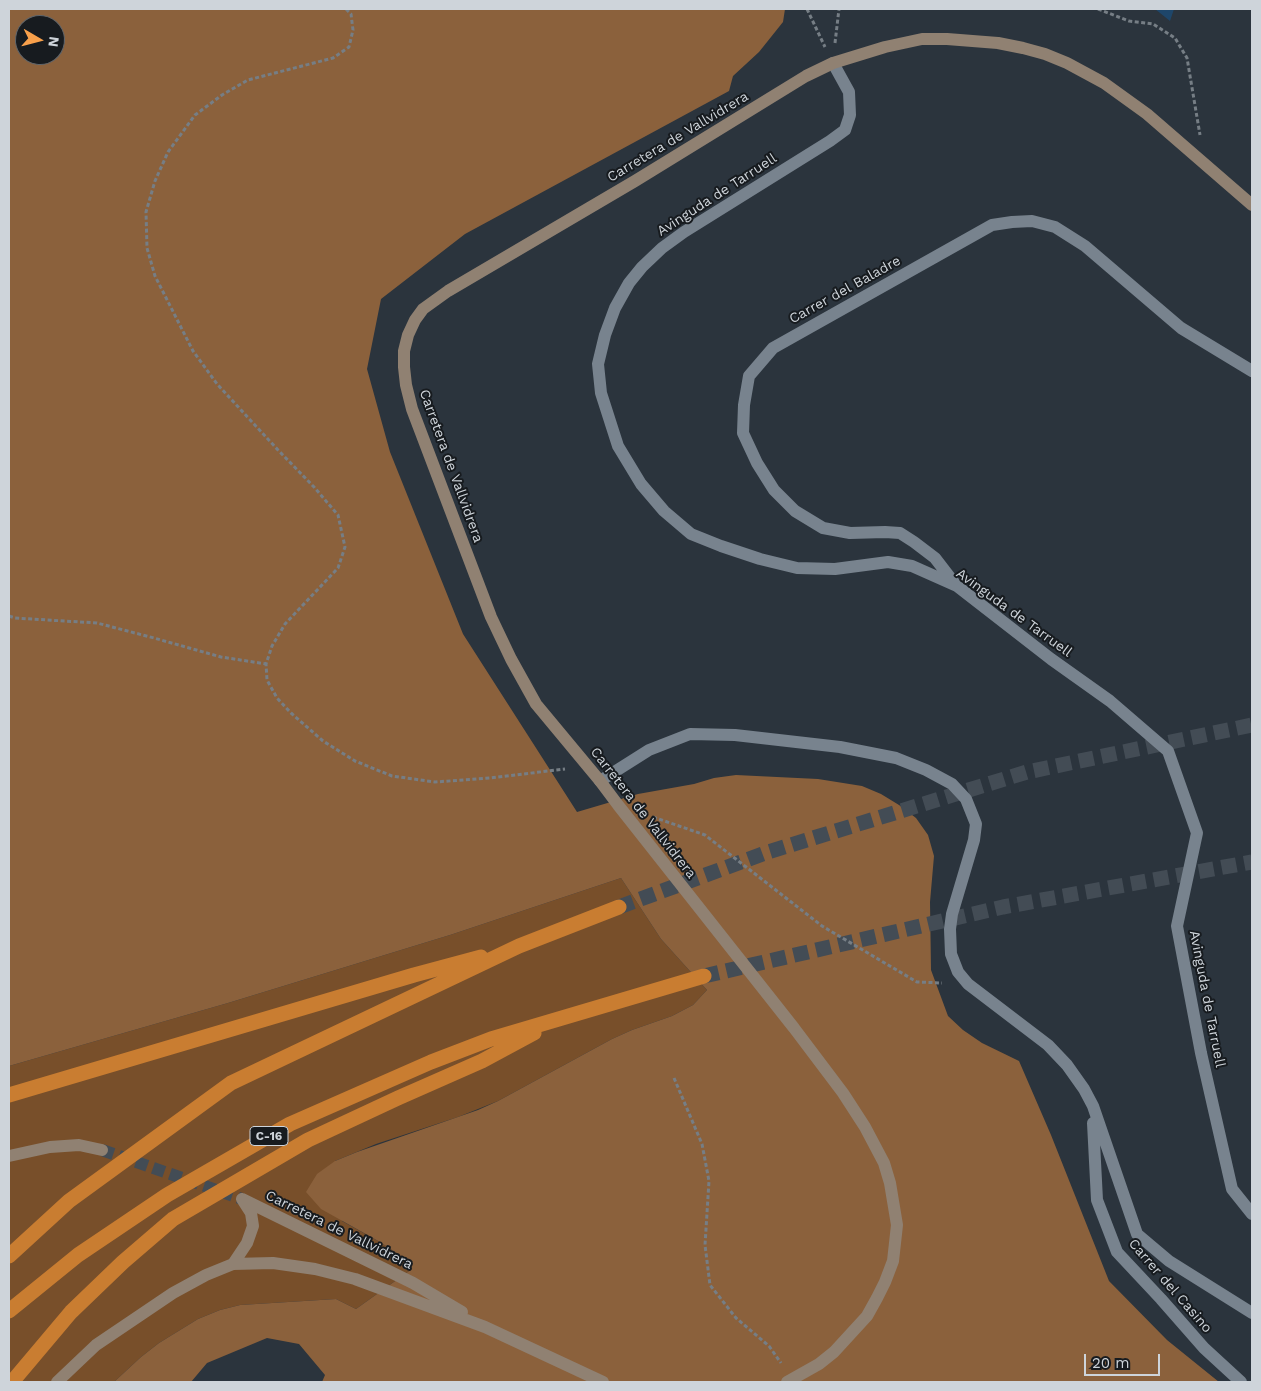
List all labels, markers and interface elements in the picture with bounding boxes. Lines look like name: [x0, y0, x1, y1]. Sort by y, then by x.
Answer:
north arrow: [15, 15, 65, 65]
text: N: [45, 36, 63, 48]
street label: Carretera de Vallvidrera: [604, 88, 752, 186]
street label: Avinguda de Tarruell: [654, 150, 780, 240]
street label: Carrer del Baladre: [786, 252, 904, 328]
street label: Carretera de Vallvidrera: [415, 387, 487, 545]
street label: Avinguda de Tarruell: [953, 565, 1075, 661]
street label: Carretera de Vallvidrera: [587, 744, 699, 882]
street label: Avinguda de Tarruell: [1185, 929, 1229, 1069]
road number: C-16: [250, 1126, 288, 1146]
street label: Carretera de Vallvidrera: [263, 1187, 415, 1273]
street label: Carrer del Casino: [1125, 1236, 1215, 1336]
scale bar: [1086, 1344, 1162, 1376]
text: 20 m: [1092, 1354, 1130, 1372]

